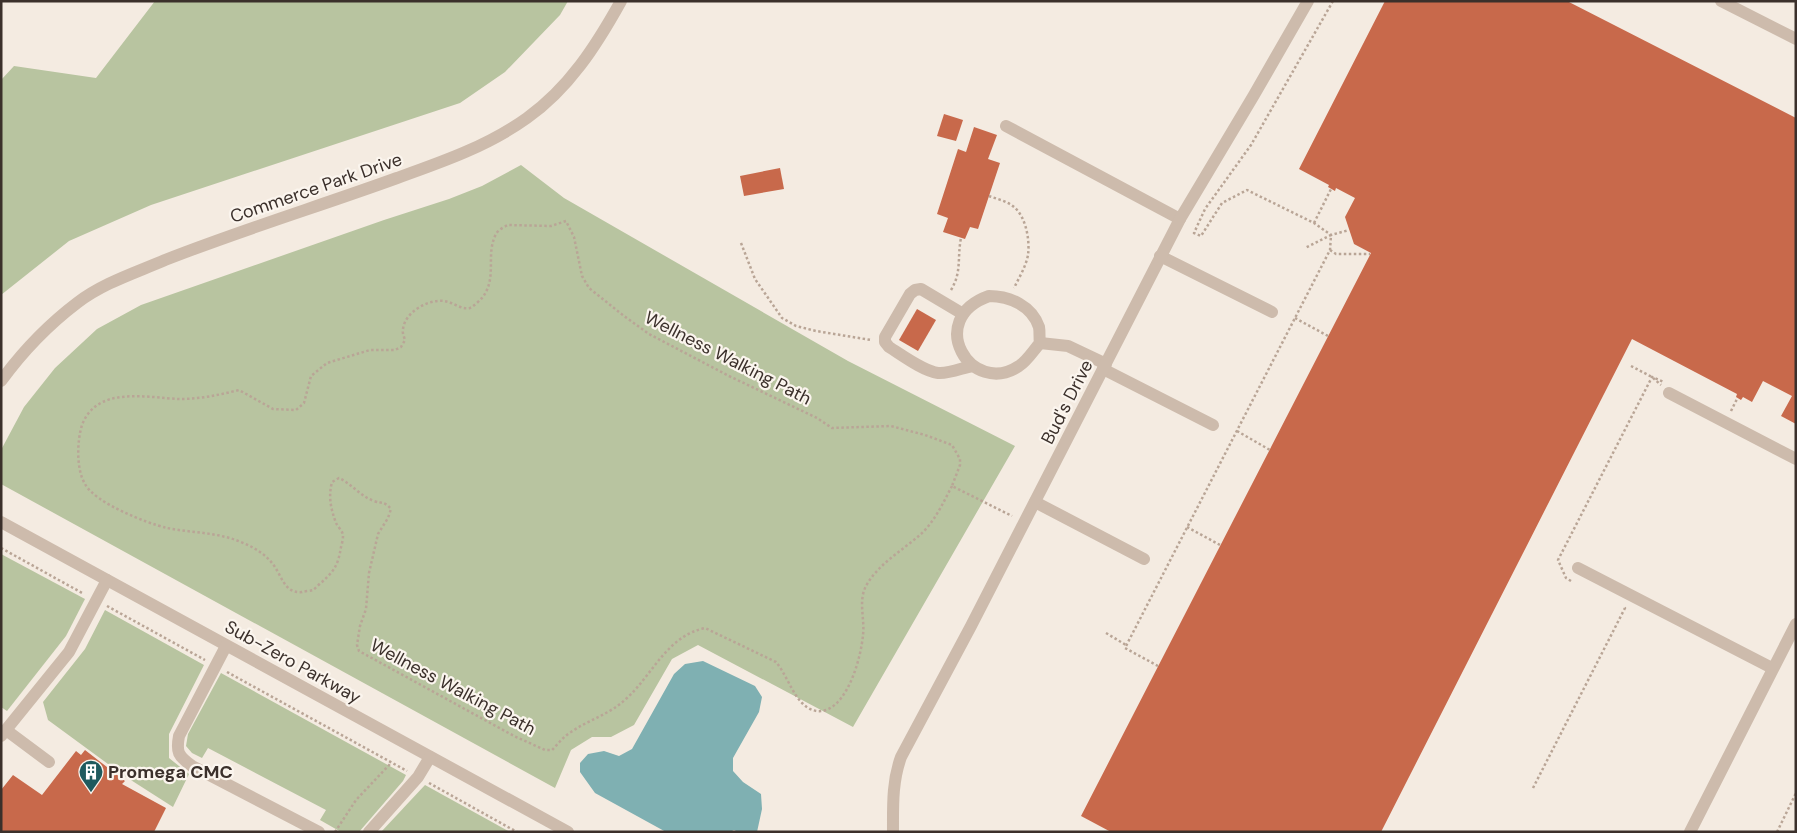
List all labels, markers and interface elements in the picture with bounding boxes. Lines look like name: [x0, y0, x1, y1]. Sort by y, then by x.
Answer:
street label: Commerce Park Drive: [227, 147, 405, 229]
street label: Wellness Walking Path: [641, 306, 815, 410]
street label: Bud's Drive: [1035, 356, 1099, 448]
street label: Sub-Zero Parkway: [221, 615, 365, 709]
street label: Wellness Walking Path: [366, 633, 540, 741]
building icon: Promega CMC: [78, 759, 104, 793]
place label: Promega CMC: [108, 760, 233, 784]

